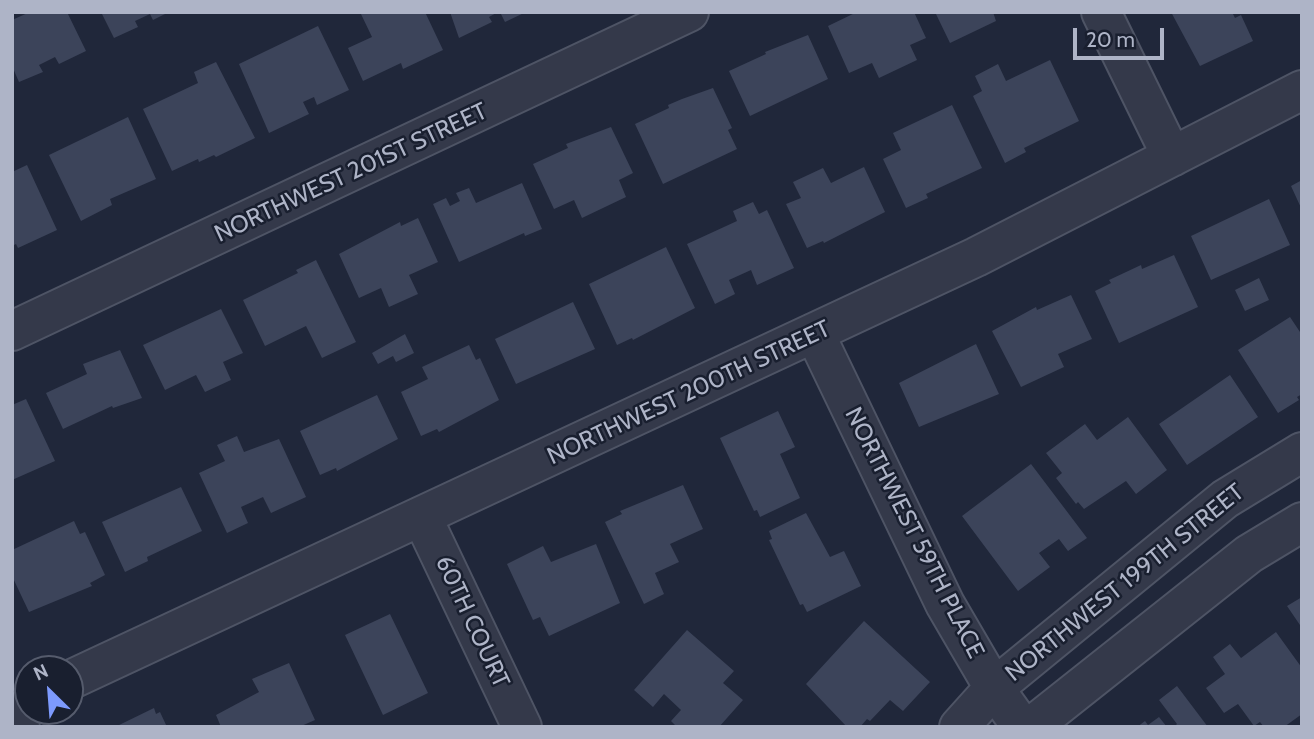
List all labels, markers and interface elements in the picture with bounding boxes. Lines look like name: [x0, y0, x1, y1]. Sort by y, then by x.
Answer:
scale bar: [1076, 14, 1167, 58]
text: 20 m: [1086, 27, 1135, 52]
street label: NORTHWEST 201ST STREET: [210, 97, 492, 249]
street label: NORTHWEST 200TH STREET: [543, 315, 835, 471]
street label: NORTHWEST 59TH PLACE: [838, 403, 990, 663]
street label: NORTHWEST 199TH STREET: [1000, 478, 1250, 688]
street label: 60TH COURT: [429, 551, 515, 693]
north arrow: [14, 655, 84, 725]
text: N: [30, 659, 52, 686]

